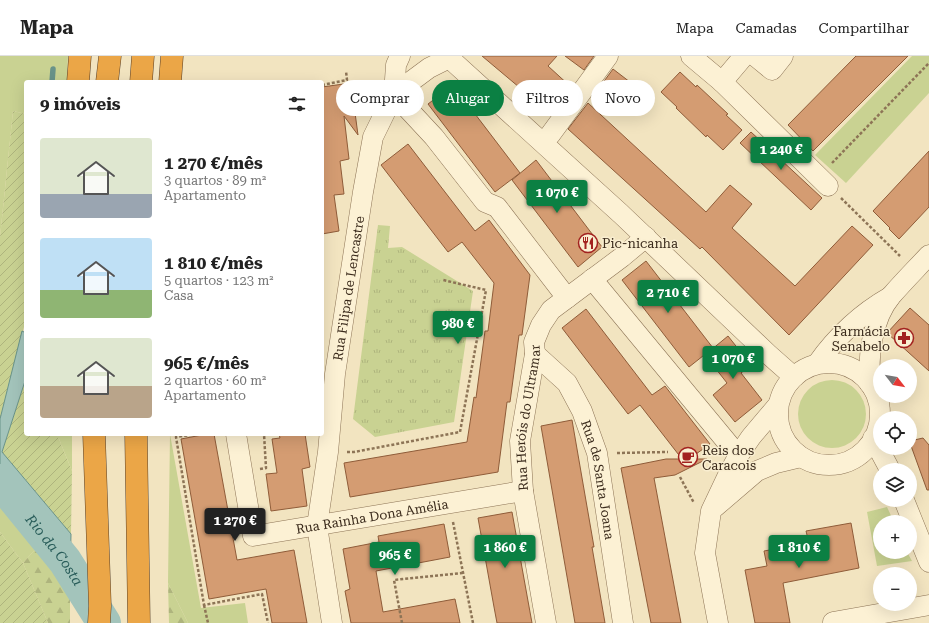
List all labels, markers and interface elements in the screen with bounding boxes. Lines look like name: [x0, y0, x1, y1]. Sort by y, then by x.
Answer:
text: Mapa: [20, 16, 73, 39]
text: Mapa: [676, 20, 713, 36]
text: Camadas: [735, 20, 797, 36]
text: Compartilhar: [819, 20, 909, 36]
chip: Comprar: [336, 80, 424, 116]
chip: Alugar: [432, 80, 504, 116]
chip: Filtros: [512, 80, 583, 116]
chip: Novo: [591, 80, 655, 116]
icon: filters: [286, 93, 308, 115]
text: 9 imóveis: [40, 94, 121, 114]
pin: 1 240 €: [744, 137, 818, 171]
text: 1 240 €: [760, 142, 802, 157]
text: 1 270 €/mês: [164, 153, 263, 173]
icon: home: [72, 154, 120, 202]
text: 3 quartos · 89 m²: [164, 173, 266, 188]
pin: 1 070 €: [520, 180, 594, 214]
text: 1 070 €: [536, 185, 578, 200]
text: Apartamento: [164, 188, 246, 203]
street label: Rua Filipa de Lencastre: [330, 215, 367, 362]
restaurant icon: Pic-nicanha: [577, 232, 599, 254]
place label: Pic-nicanha: [602, 236, 678, 251]
text: 1 810 €/mês: [164, 253, 263, 273]
icon: home: [72, 254, 120, 302]
text: 5 quartos · 123 m²: [164, 273, 273, 288]
pin: 2 710 €: [631, 280, 705, 314]
text: 2 710 €: [647, 285, 689, 300]
text: Casa: [164, 288, 194, 303]
pin: 980 €: [430, 311, 486, 345]
text: 980 €: [442, 316, 474, 331]
place label: Farmácia Senabelo: [832, 324, 890, 354]
pharmacy icon: Farmácia Senabelo: [893, 327, 915, 349]
street label: Rua Heróis do Ultramar: [513, 343, 543, 491]
pin: 1 070 €: [696, 346, 770, 380]
text: 1 070 €: [712, 351, 754, 366]
text: 965 €/mês: [164, 353, 249, 373]
icon: home: [72, 354, 120, 402]
north arrow: [873, 359, 917, 403]
map controls: [873, 359, 917, 611]
text: 2 quartos · 60 m²: [164, 373, 266, 388]
text: Apartamento: [164, 388, 246, 403]
button: locate: [873, 411, 917, 455]
street label: Rua de Santa Joana: [578, 418, 617, 541]
place label: Reis dos Caracois: [702, 443, 756, 473]
cafe icon: Reis dos Caracois: [677, 446, 699, 468]
button: layers: [873, 463, 917, 507]
street label: Rua Rainha Dona Amélia: [295, 497, 449, 537]
pin: 1 270 €: [198, 508, 272, 542]
water label: Rio da Costa: [22, 511, 86, 588]
text: 1 270 €: [214, 513, 256, 528]
button: +: [873, 515, 917, 559]
pin: 1 860 €: [468, 535, 542, 569]
pin: 1 810 €: [762, 535, 836, 569]
text: 1 860 €: [484, 540, 526, 555]
text: 1 810 €: [778, 540, 820, 555]
pin: 965 €: [367, 542, 423, 576]
text: 965 €: [379, 547, 411, 562]
button: −: [873, 567, 917, 611]

